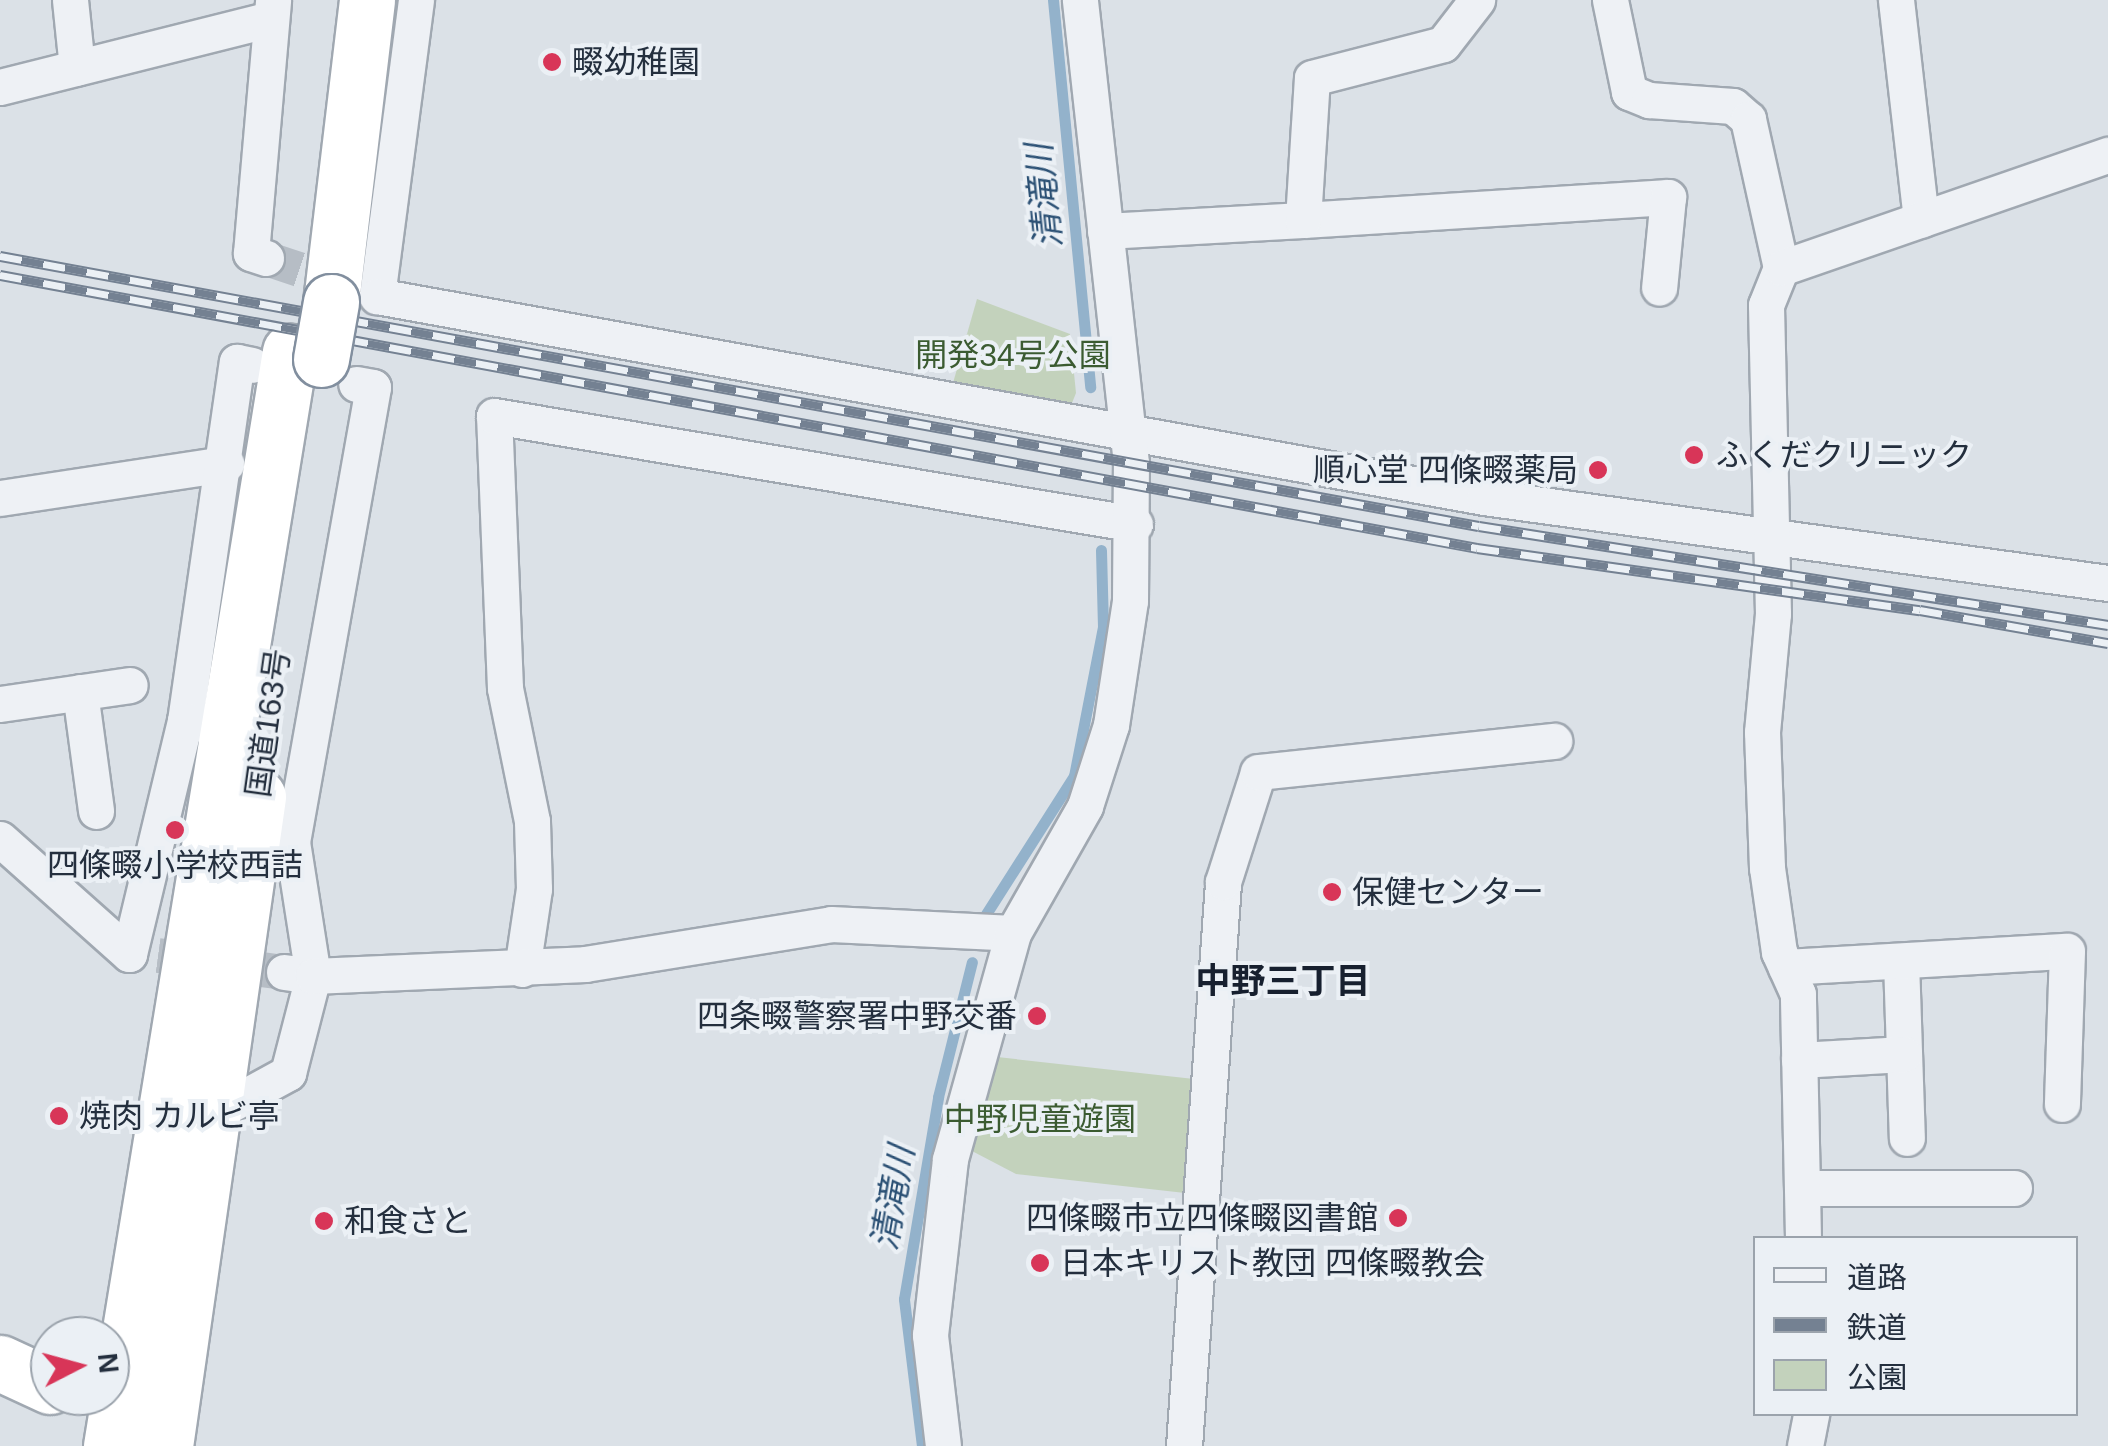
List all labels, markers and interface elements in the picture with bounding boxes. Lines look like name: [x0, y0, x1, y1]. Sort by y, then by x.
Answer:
place label: 畷幼稚園: [572, 43, 700, 81]
marker: 畷幼稚園: [541, 51, 563, 73]
water label: 清滝川: [1018, 142, 1070, 250]
park label: 開発34号公園: [915, 336, 1111, 374]
place label: ふくだクリニック: [1716, 436, 1972, 474]
marker: ふくだクリニック: [1681, 442, 1707, 468]
place label: 順心堂 四條畷薬局: [1313, 451, 1578, 489]
marker: 順心堂 四條畷薬局: [1587, 459, 1609, 481]
street label: 国道163号: [239, 646, 297, 800]
marker: 四條畷小学校西詰: [164, 819, 186, 841]
place label: 四條畷小学校西詰: [47, 846, 303, 884]
place label: 保健センター: [1352, 873, 1544, 911]
marker: 保健センター: [1321, 881, 1343, 903]
district label: 中野三丁目: [1196, 960, 1370, 1002]
place label: 四条畷警察署中野交番: [697, 997, 1017, 1035]
marker: 四条畷警察署中野交番: [1026, 1005, 1048, 1027]
place label: 焼肉 カルビ亭: [79, 1097, 280, 1135]
park label: 中野児童遊園: [944, 1100, 1136, 1138]
marker: 焼肉 カルビ亭: [48, 1105, 70, 1127]
water label: 清滝川: [863, 1143, 923, 1253]
place label: 四條畷市立四條畷図書館: [1026, 1199, 1378, 1237]
place label: 和食さと: [344, 1202, 472, 1240]
marker: 四條畷市立四條畷図書館: [1387, 1207, 1409, 1229]
marker: 和食さと: [313, 1210, 335, 1232]
legend: [1753, 1236, 2078, 1416]
place label: 日本キリスト教団 四條畷教会: [1060, 1244, 1485, 1282]
marker: 日本キリスト教団 四條畷教会: [1029, 1252, 1051, 1274]
text: 道路: [1847, 1261, 1907, 1294]
text: 鉄道: [1847, 1311, 1907, 1344]
north arrow: [30, 1316, 130, 1416]
text: N: [92, 1351, 125, 1375]
text: 公園: [1847, 1361, 1907, 1394]

